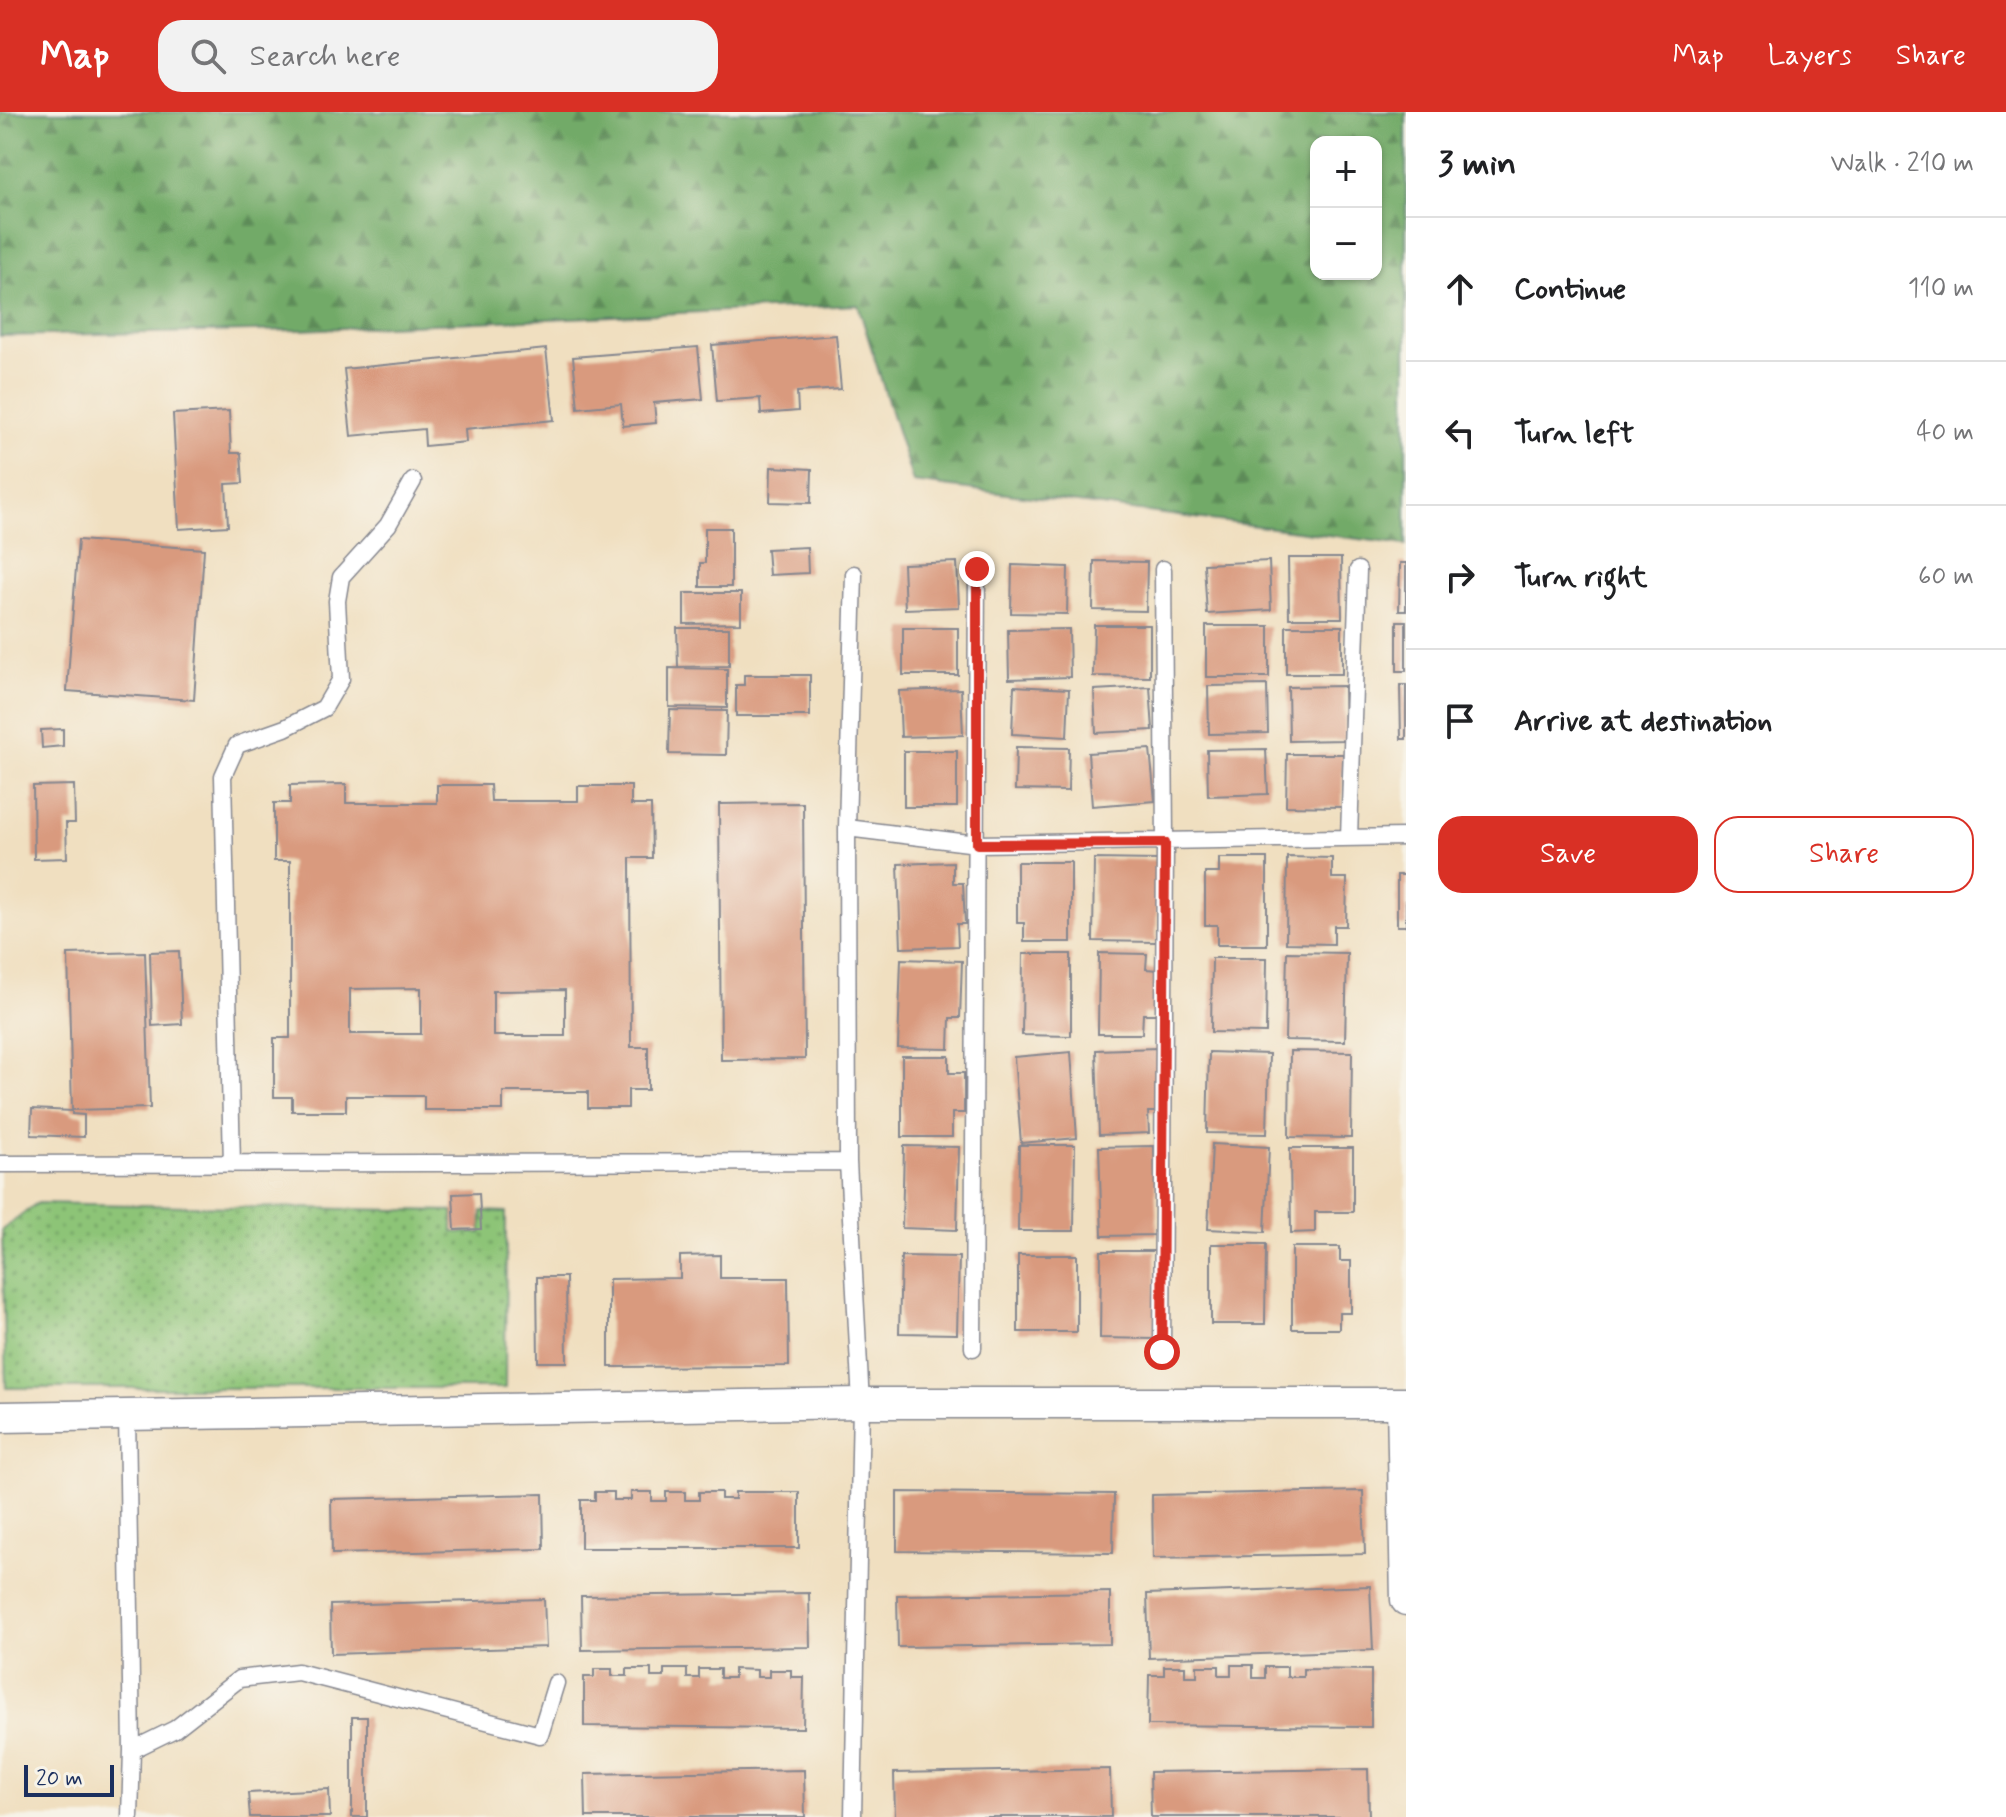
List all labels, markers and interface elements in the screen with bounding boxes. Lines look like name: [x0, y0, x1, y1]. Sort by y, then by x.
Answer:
search box: [158, 20, 718, 92]
text: Map: [40, 32, 110, 81]
icon: search: [186, 34, 230, 78]
text: Search here: [250, 37, 401, 76]
text: Map: [1673, 38, 1724, 75]
text: Layers: [1768, 38, 1852, 75]
text: Share: [1896, 38, 1966, 75]
map controls: [1310, 136, 1382, 280]
button: +: [1310, 136, 1382, 208]
text: 3 min: [1438, 142, 1516, 187]
text: Walk · 210 m: [1831, 147, 1974, 181]
button: −: [1310, 208, 1382, 280]
icon: ahead: [1438, 267, 1482, 311]
text: Continue: [1514, 270, 1626, 309]
text: 110 m: [1908, 272, 1974, 306]
icon: left: [1438, 411, 1482, 455]
text: Turn left: [1514, 414, 1634, 453]
text: 40 m: [1916, 416, 1974, 450]
route end: [959, 551, 995, 587]
icon: right: [1438, 555, 1482, 599]
text: Turn right: [1514, 558, 1647, 597]
text: 60 m: [1918, 560, 1974, 594]
icon: arrive: [1438, 699, 1482, 743]
text: Arrive at destination: [1514, 702, 1772, 741]
button: Save: [1438, 816, 1698, 893]
button: Share: [1714, 816, 1974, 893]
route start: [1144, 1334, 1180, 1370]
scale bar: [24, 1761, 114, 1797]
text: 20 m: [36, 1765, 83, 1793]

